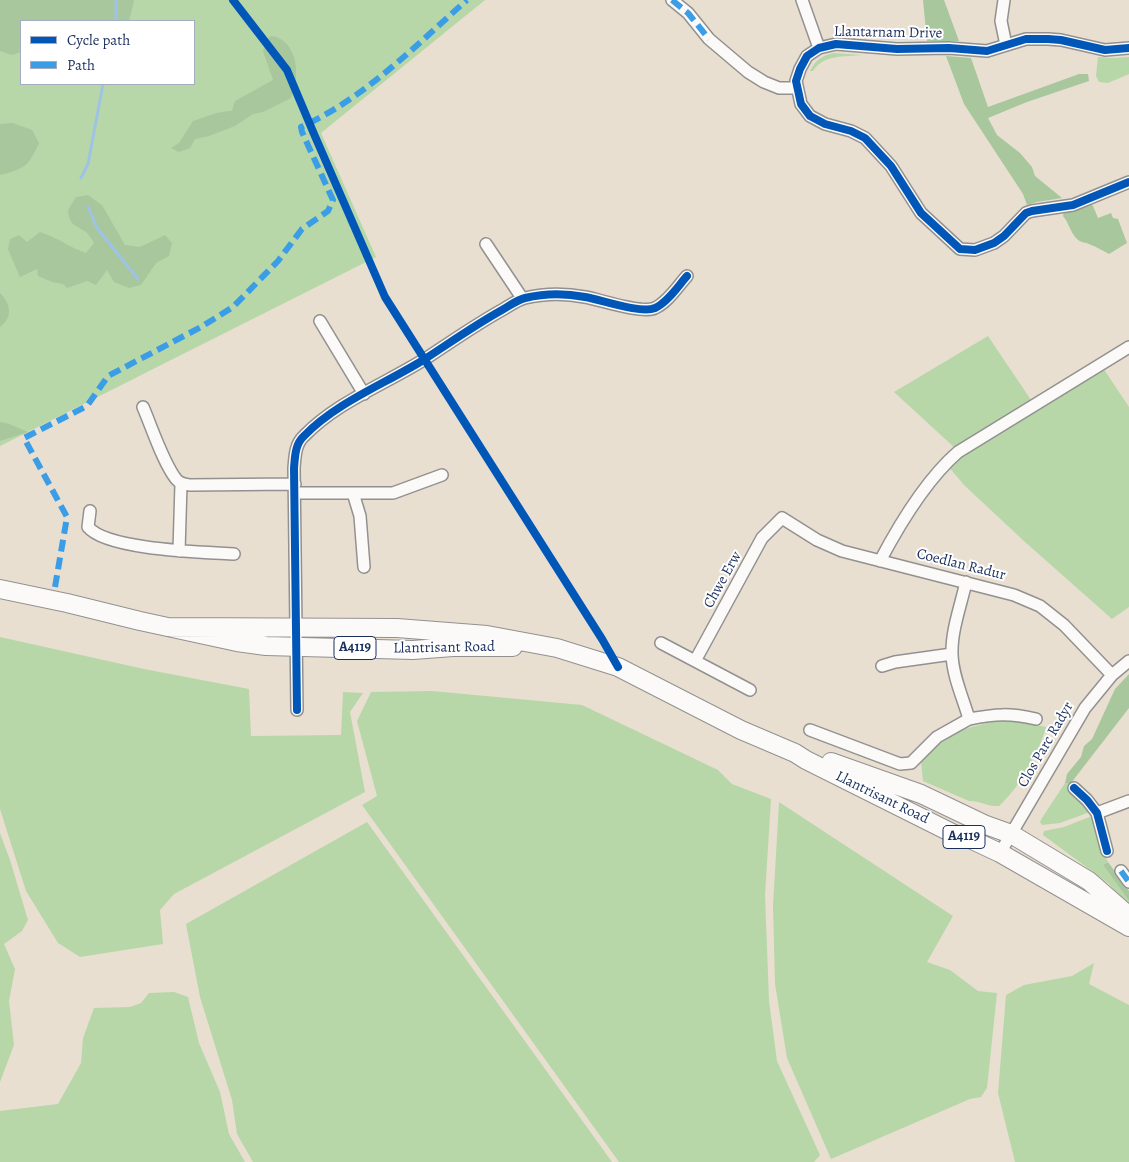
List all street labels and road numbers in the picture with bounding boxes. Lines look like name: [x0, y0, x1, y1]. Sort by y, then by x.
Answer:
street label: Llantarnam Drive: [834, 23, 942, 43]
street label: Coedlan Radur: [915, 545, 1007, 585]
street label: Chwe Erw: [700, 548, 746, 612]
road number: A4119: [334, 636, 376, 660]
street label: Llantrisant Road: [393, 638, 495, 658]
street label: Clos Parc Radyr: [1014, 699, 1078, 791]
street label: Llantrisant Road: [832, 768, 932, 828]
road number: A4119: [943, 826, 985, 849]

